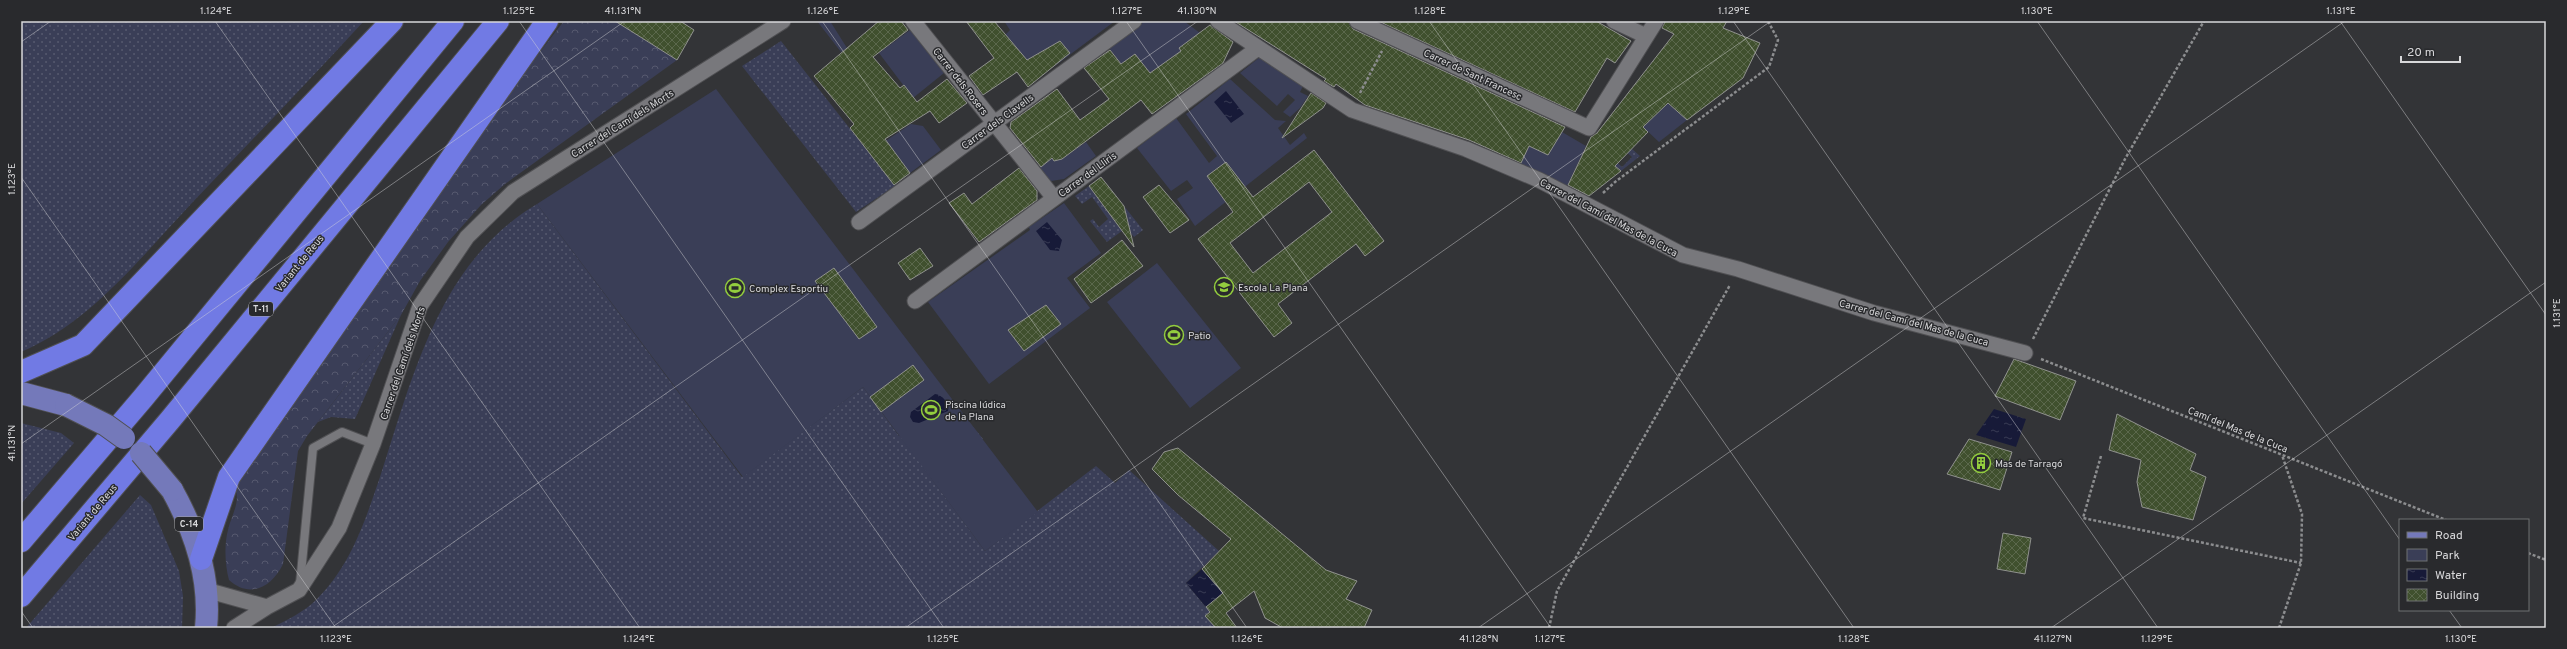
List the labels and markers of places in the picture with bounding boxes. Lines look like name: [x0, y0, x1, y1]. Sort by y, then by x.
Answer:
school or university icon: Escola La Plana: [1213, 276, 1235, 298]
sports icon: Complex Esportiu: [724, 277, 746, 299]
place label: Escola La Plana: [1238, 282, 1308, 295]
place label: Complex Esportiu: [749, 283, 828, 296]
sports icon: Patio: [1163, 324, 1185, 346]
place label: Patio: [1188, 330, 1211, 343]
sports icon: Piscina lúdica de la Plana: [920, 399, 942, 421]
place label: Piscina lúdica de la Plana: [945, 399, 1006, 424]
building icon: Mas de Tarragó: [1970, 452, 1992, 474]
place label: Mas de Tarragó: [1995, 458, 2063, 471]

